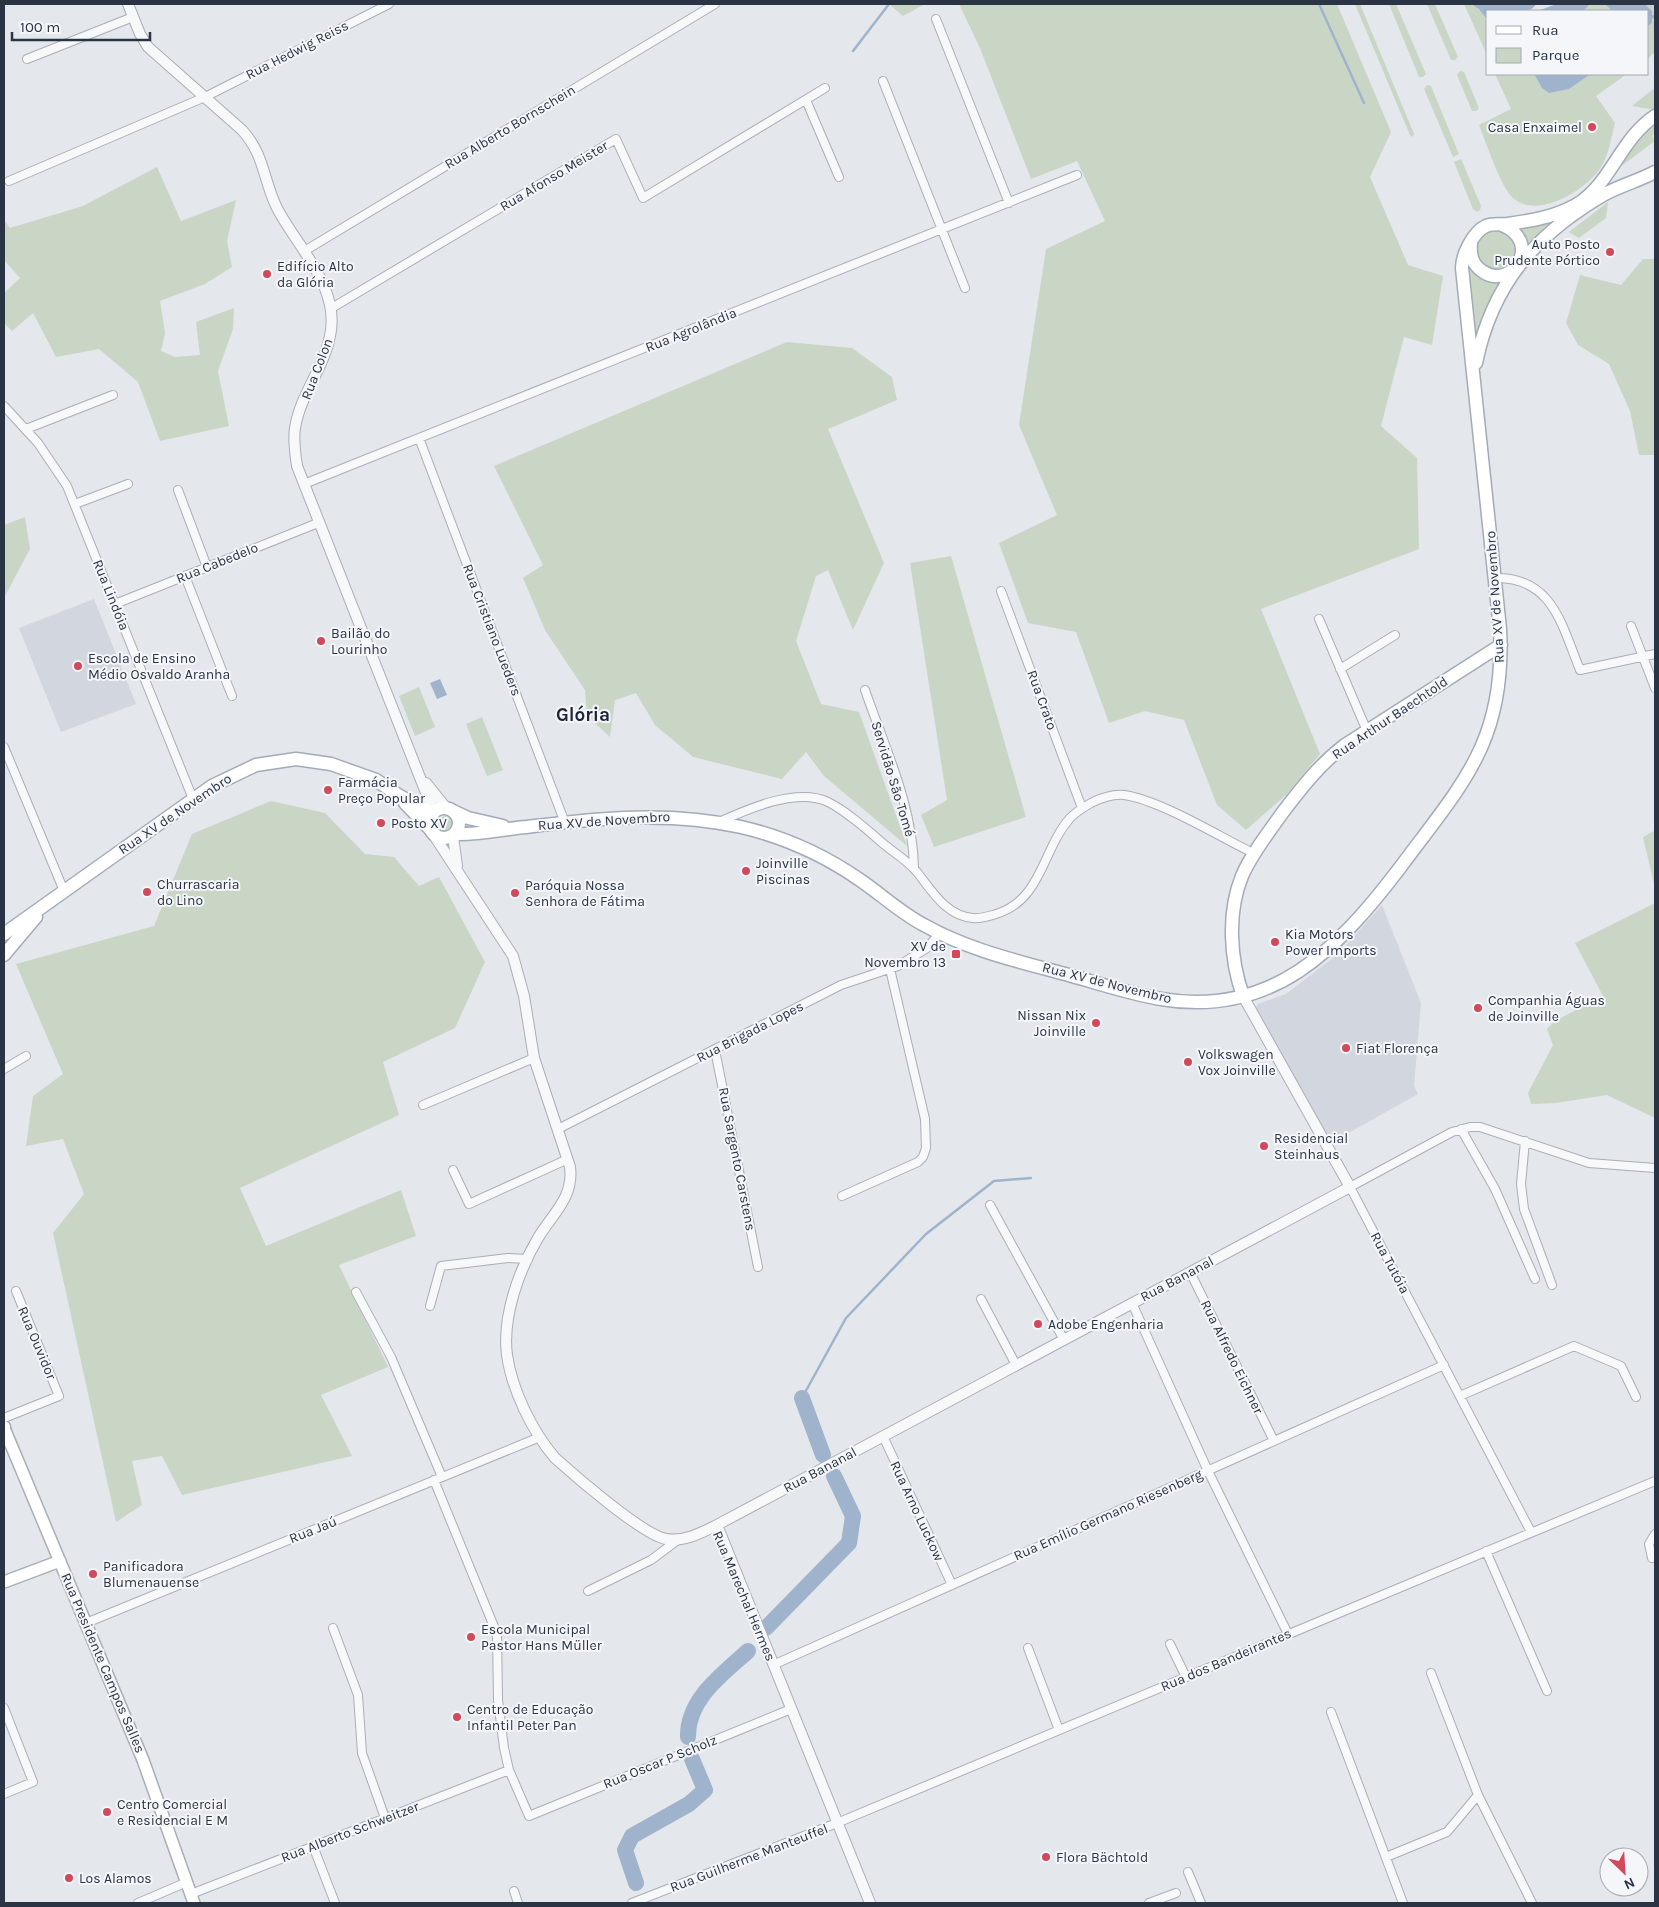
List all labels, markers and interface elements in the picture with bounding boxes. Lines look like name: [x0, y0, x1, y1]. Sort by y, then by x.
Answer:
scale bar: [12, 10, 150, 42]
legend: [1486, 10, 1649, 75]
street label: Rua Hedwig Reiss: [243, 17, 351, 83]
text: 100 m: [20, 18, 60, 36]
text: Rua: [1532, 21, 1559, 39]
text: Parque: [1532, 46, 1580, 64]
street label: Rua Alberto Bornschein: [442, 81, 578, 173]
place label: Casa Enxaimel: [1488, 119, 1582, 136]
marker: Casa Enxaimel: [1586, 121, 1598, 133]
street label: Rua Afonso Meister: [497, 136, 612, 215]
place label: Auto Posto Prudente Pórtico: [1494, 236, 1600, 269]
marker: Auto Posto Prudente Pórtico: [1604, 246, 1616, 258]
place label: Edifício Alto da Glória: [277, 258, 354, 291]
marker: Edifício Alto da Glória: [261, 268, 273, 280]
street label: Rua Agrolândia: [643, 304, 739, 356]
street label: Rua Colon: [298, 336, 336, 402]
street label: Rua XV de Novembro: [1482, 530, 1508, 664]
street label: Rua Cabedelo: [174, 539, 260, 587]
street label: Rua Lindóia: [89, 557, 133, 633]
street label: Rua Cristiano Lueders: [459, 562, 525, 698]
place label: Bailão do Lourinho: [331, 625, 390, 658]
marker: Bailão do Lourinho: [315, 635, 327, 647]
place label: Escola de Ensino Médio Osvaldo Aranha: [88, 650, 230, 683]
marker: Escola de Ensino Médio Osvaldo Aranha: [72, 660, 84, 672]
street label: Rua Crato: [1023, 668, 1061, 732]
street label: Rua Arthur Baechtold: [1329, 673, 1451, 763]
district label: Glória: [556, 704, 610, 726]
street label: Servidão São Tomé: [867, 719, 919, 839]
street label: Rua XV de Novembro: [115, 770, 235, 858]
place label: Farmácia Preço Popular: [338, 774, 426, 807]
marker: Farmácia Preço Popular: [322, 784, 334, 796]
street label: Rua XV de Novembro: [537, 808, 671, 834]
place label: Posto XV: [391, 815, 447, 832]
marker: Posto XV: [375, 817, 387, 829]
place label: Joinville Piscinas: [756, 855, 810, 888]
marker: Joinville Piscinas: [740, 865, 752, 877]
place label: Churrascaria do Lino: [157, 876, 240, 909]
place label: Paróquia Nossa Senhora de Fátima: [525, 877, 645, 910]
marker: Churrascaria do Lino: [141, 886, 153, 898]
marker: Paróquia Nossa Senhora de Fátima: [509, 887, 521, 899]
place label: Kia Motors Power Imports: [1285, 926, 1377, 959]
marker: Kia Motors Power Imports: [1269, 936, 1281, 948]
place label: XV de Novembro 13: [864, 938, 946, 971]
marker: XV de Novembro 13: [950, 948, 962, 960]
street label: Rua XV de Novembro: [1041, 959, 1173, 1007]
place label: Companhia Águas de Joinville: [1488, 991, 1605, 1025]
street label: Rua Brigada Lopes: [694, 998, 806, 1066]
marker: Companhia Águas de Joinville: [1472, 1002, 1484, 1014]
place label: Nissan Nix Joinville: [1017, 1007, 1086, 1040]
marker: Nissan Nix Joinville: [1090, 1017, 1102, 1029]
place label: Fiat Florença: [1356, 1040, 1438, 1057]
marker: Fiat Florença: [1340, 1042, 1352, 1054]
place label: Volkswagen Vox Joinville: [1198, 1046, 1276, 1079]
marker: Volkswagen Vox Joinville: [1182, 1056, 1194, 1068]
street label: Rua Sargento Carstens: [715, 1086, 759, 1232]
place label: Residencial Steinhaus: [1274, 1130, 1348, 1163]
marker: Residencial Steinhaus: [1258, 1140, 1270, 1152]
street label: Rua Tutóia: [1367, 1229, 1413, 1297]
street label: Rua Bananal: [1137, 1253, 1217, 1305]
street label: Rua Alfredo Eichner: [1197, 1297, 1267, 1418]
street label: Rua Ouvidor: [14, 1304, 60, 1383]
place label: Adobe Engenharia: [1048, 1316, 1164, 1333]
marker: Adobe Engenharia: [1032, 1318, 1044, 1330]
street label: Rua Bananal: [780, 1444, 860, 1496]
street label: Rua Arno Luckow: [886, 1458, 948, 1564]
street label: Rua Emílio Germano Riesenberg: [1011, 1466, 1205, 1564]
street label: Rua Jaú: [287, 1513, 339, 1547]
street label: Rua Marechal Hermes: [709, 1528, 779, 1664]
place label: Panificadora Blumenauense: [103, 1558, 199, 1591]
marker: Panificadora Blumenauense: [87, 1568, 99, 1580]
street label: Rua Presidente Campos Salles: [57, 1570, 149, 1756]
place label: Escola Municipal Pastor Hans Müller: [481, 1621, 603, 1654]
street label: Rua dos Bandeirantes: [1158, 1625, 1294, 1695]
marker: Escola Municipal Pastor Hans Müller: [465, 1631, 477, 1643]
place label: Centro de Educação Infantil Peter Pan: [467, 1701, 593, 1734]
marker: Centro de Educação Infantil Peter Pan: [451, 1711, 463, 1723]
street label: Rua Oscar P Scholz: [601, 1731, 719, 1793]
place label: Centro Comercial e Residencial E M: [117, 1796, 228, 1829]
street label: Rua Alberto Schweitzer: [279, 1797, 422, 1866]
marker: Centro Comercial e Residencial E M: [101, 1806, 113, 1818]
street label: Rua Guilherme Manteuffel: [668, 1820, 830, 1896]
north arrow: [1599, 1847, 1649, 1897]
place label: Flora Bächtold: [1056, 1849, 1148, 1866]
marker: Flora Bächtold: [1040, 1851, 1052, 1863]
place label: Los Alamos: [79, 1870, 152, 1887]
marker: Los Alamos: [63, 1872, 75, 1884]
text: N: [1621, 1874, 1637, 1893]

